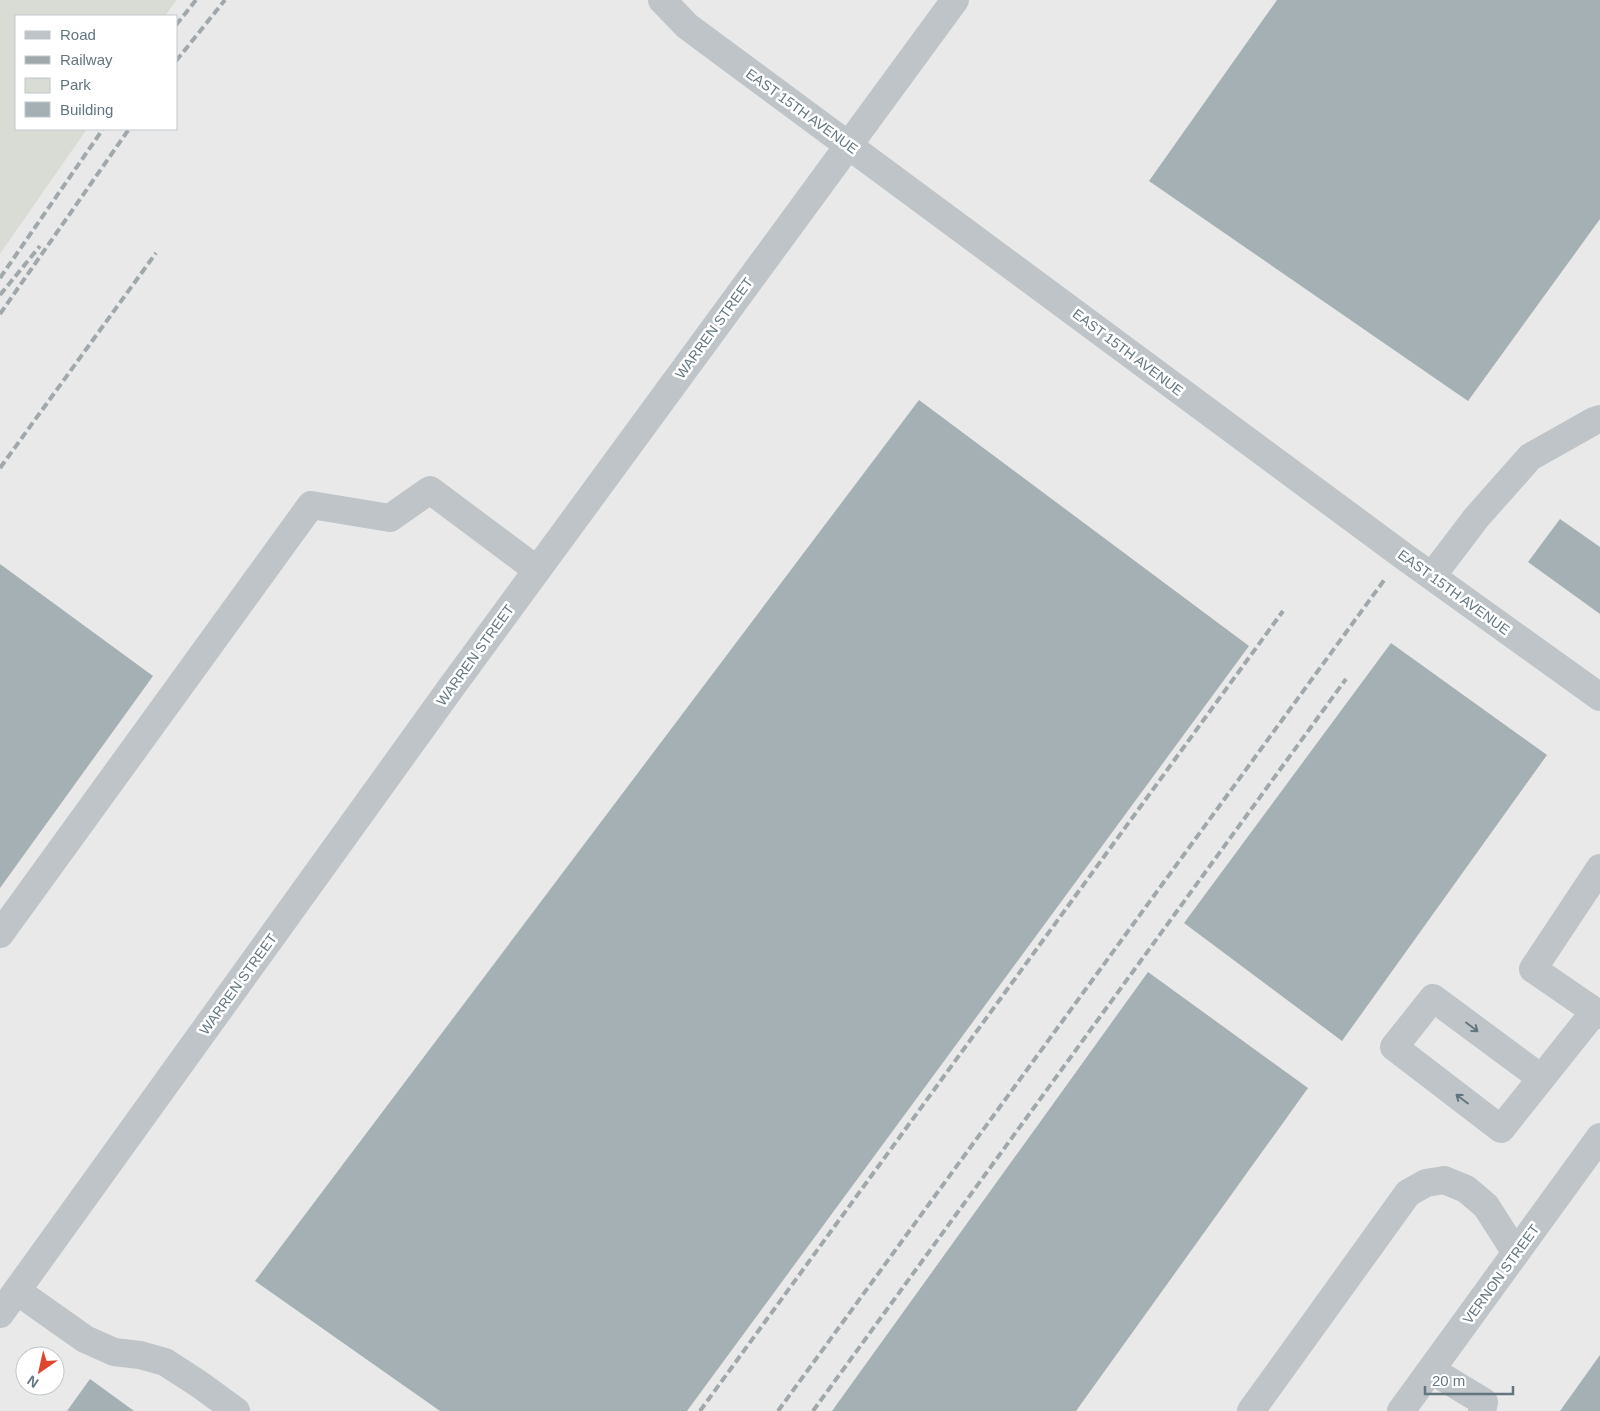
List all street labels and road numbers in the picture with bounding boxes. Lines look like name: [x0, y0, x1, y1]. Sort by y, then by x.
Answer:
street label: EAST 15TH AVENUE: [743, 65, 861, 157]
street label: WARREN STREET: [672, 274, 756, 382]
street label: EAST 15TH AVENUE: [1070, 305, 1186, 399]
street label: EAST 15TH AVENUE: [1395, 546, 1513, 638]
street label: WARREN STREET: [433, 601, 517, 709]
street label: WARREN STREET: [196, 930, 280, 1038]
street label: VERNON STREET: [1460, 1221, 1543, 1327]

